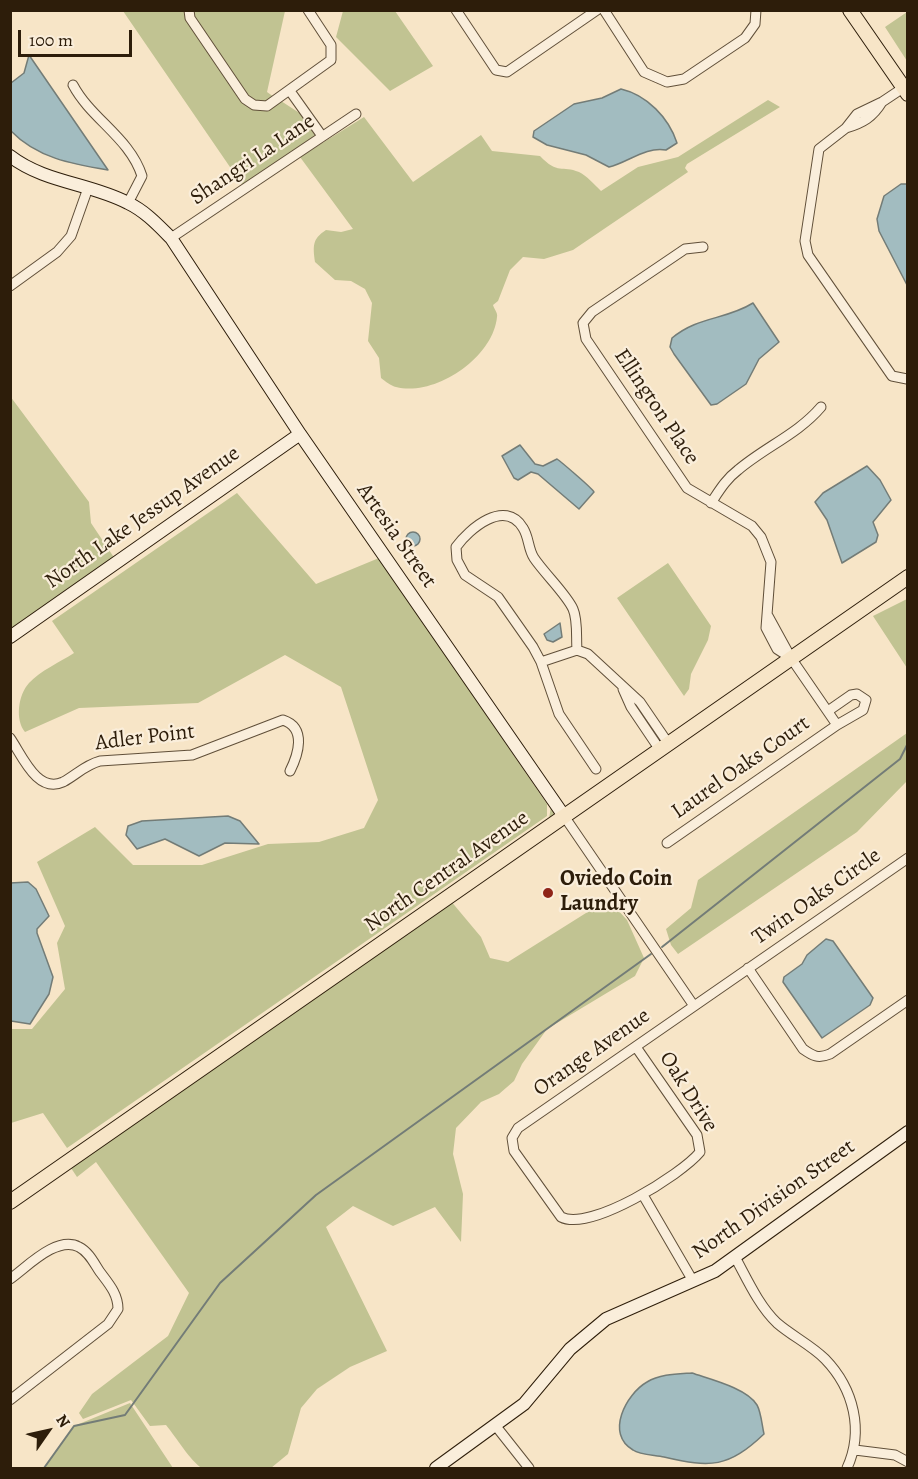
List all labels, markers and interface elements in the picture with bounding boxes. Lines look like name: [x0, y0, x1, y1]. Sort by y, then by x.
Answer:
scale bar: [21, 18, 135, 56]
text: 100 m: [29, 28, 73, 52]
street label: Shangri La Lane: [186, 109, 320, 211]
street label: Ellington Place: [608, 344, 704, 470]
street label: North Lake Jessup Avenue: [41, 441, 245, 595]
street label: Artesia Street: [350, 479, 442, 593]
street label: Laurel Oaks Court: [667, 711, 815, 825]
street label: Adler Point: [94, 719, 196, 757]
street label: North Central Avenue: [360, 805, 534, 939]
street label: Twin Oaks Circle: [748, 843, 886, 951]
place label: Oviedo Coin Laundry: [560, 867, 672, 918]
marker: Oviedo Coin Laundry: [541, 886, 555, 900]
street label: Orange Avenue: [529, 1003, 655, 1103]
street label: Oak Drive: [653, 1047, 723, 1137]
street label: North Division Street: [688, 1134, 860, 1266]
north arrow: [18, 1401, 78, 1461]
text: N: [51, 1410, 75, 1432]

